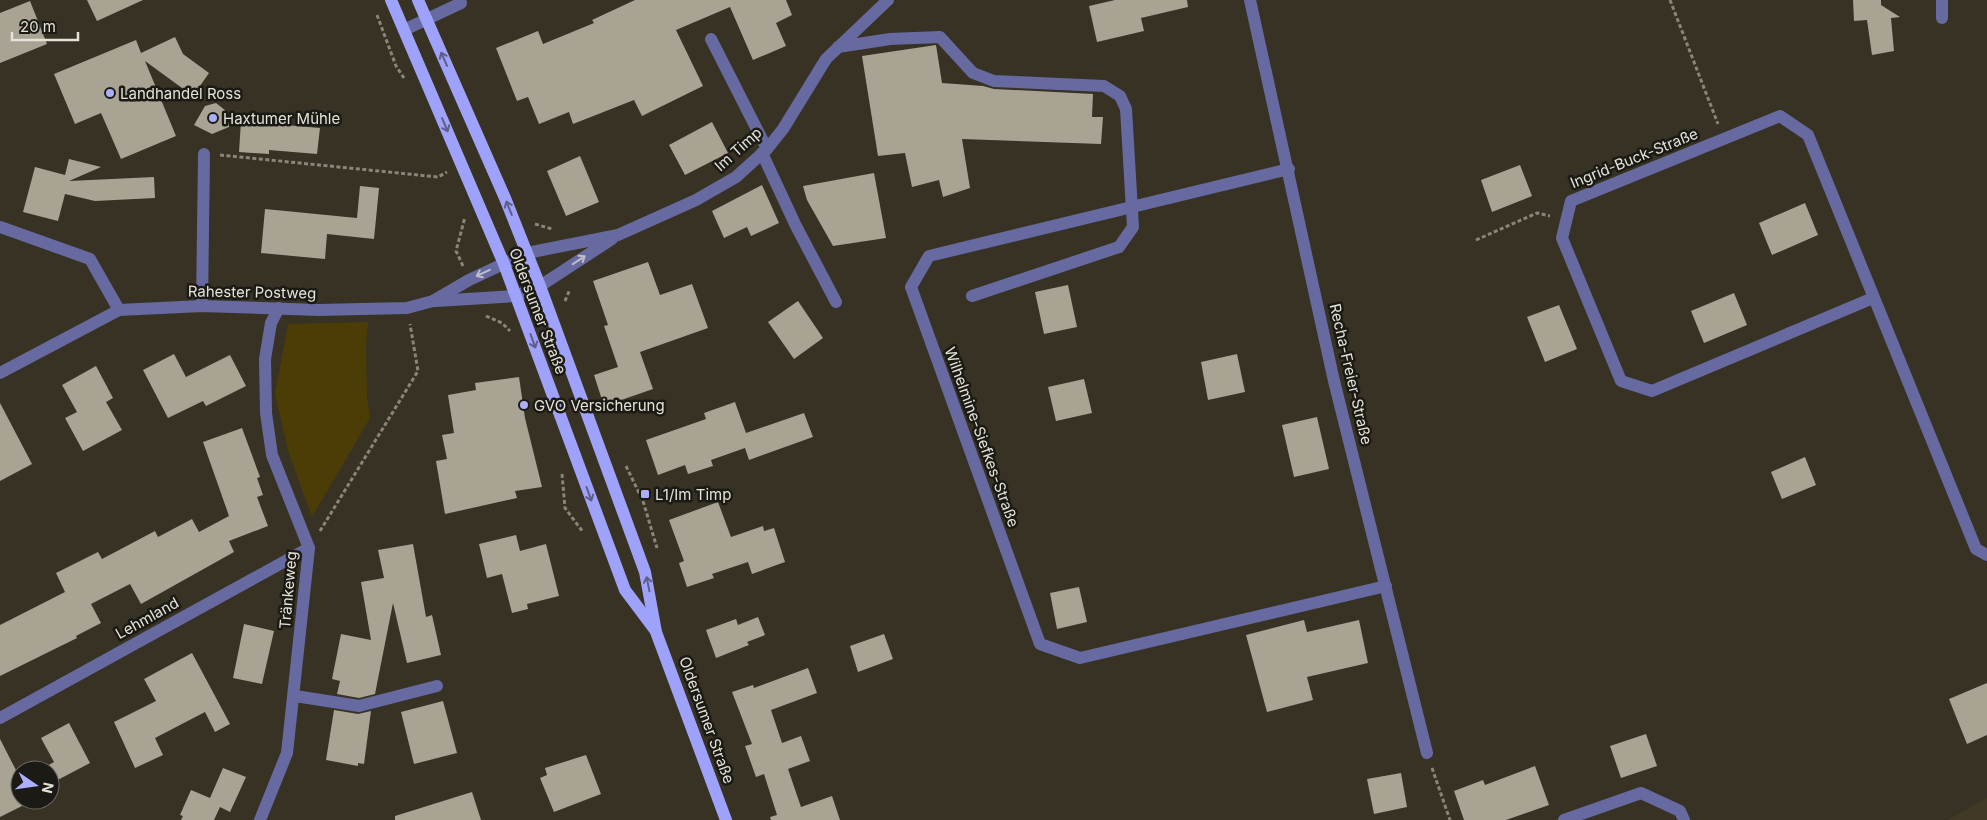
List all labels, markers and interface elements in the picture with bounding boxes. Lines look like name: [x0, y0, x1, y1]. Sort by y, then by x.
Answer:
scale bar: [12, 10, 79, 42]
text: 20 m: [20, 17, 56, 36]
one-way arrow: [439, 52, 448, 67]
place label: Landhandel Ross: [120, 84, 241, 103]
marker: Landhandel Ross: [104, 87, 116, 99]
place label: Haxtumer Mühle: [223, 109, 340, 128]
marker: Haxtumer Mühle: [207, 112, 219, 124]
one-way arrow: [441, 117, 450, 132]
street label: Im Timp: [710, 123, 766, 175]
street label: Ingrid-Buck-Straße: [1567, 124, 1701, 192]
one-way arrow: [504, 201, 513, 216]
street label: Oldersumer Straße: [505, 245, 571, 377]
one-way arrow: [572, 255, 586, 265]
one-way arrow: [476, 269, 491, 279]
street label: Rahester Postweg: [188, 281, 316, 303]
street label: Recha-Freier-Straße: [1325, 302, 1377, 446]
one-way arrow: [529, 333, 538, 349]
street label: Wilhelmine-Siefkes-Straße: [941, 344, 1023, 530]
place label: GVO Versicherung: [534, 396, 665, 415]
marker: GVO Versicherung: [518, 399, 530, 411]
one-way arrow: [585, 485, 594, 501]
place label: L1/Im Timp: [655, 485, 731, 504]
marker: L1/Im Timp: [639, 488, 651, 500]
street label: Tränkeweg: [275, 550, 301, 630]
one-way arrow: [642, 576, 652, 592]
street label: Lehmland: [112, 593, 182, 643]
street label: Oldersumer Straße: [675, 654, 739, 786]
north arrow: [10, 760, 60, 810]
text: N: [39, 781, 58, 795]

